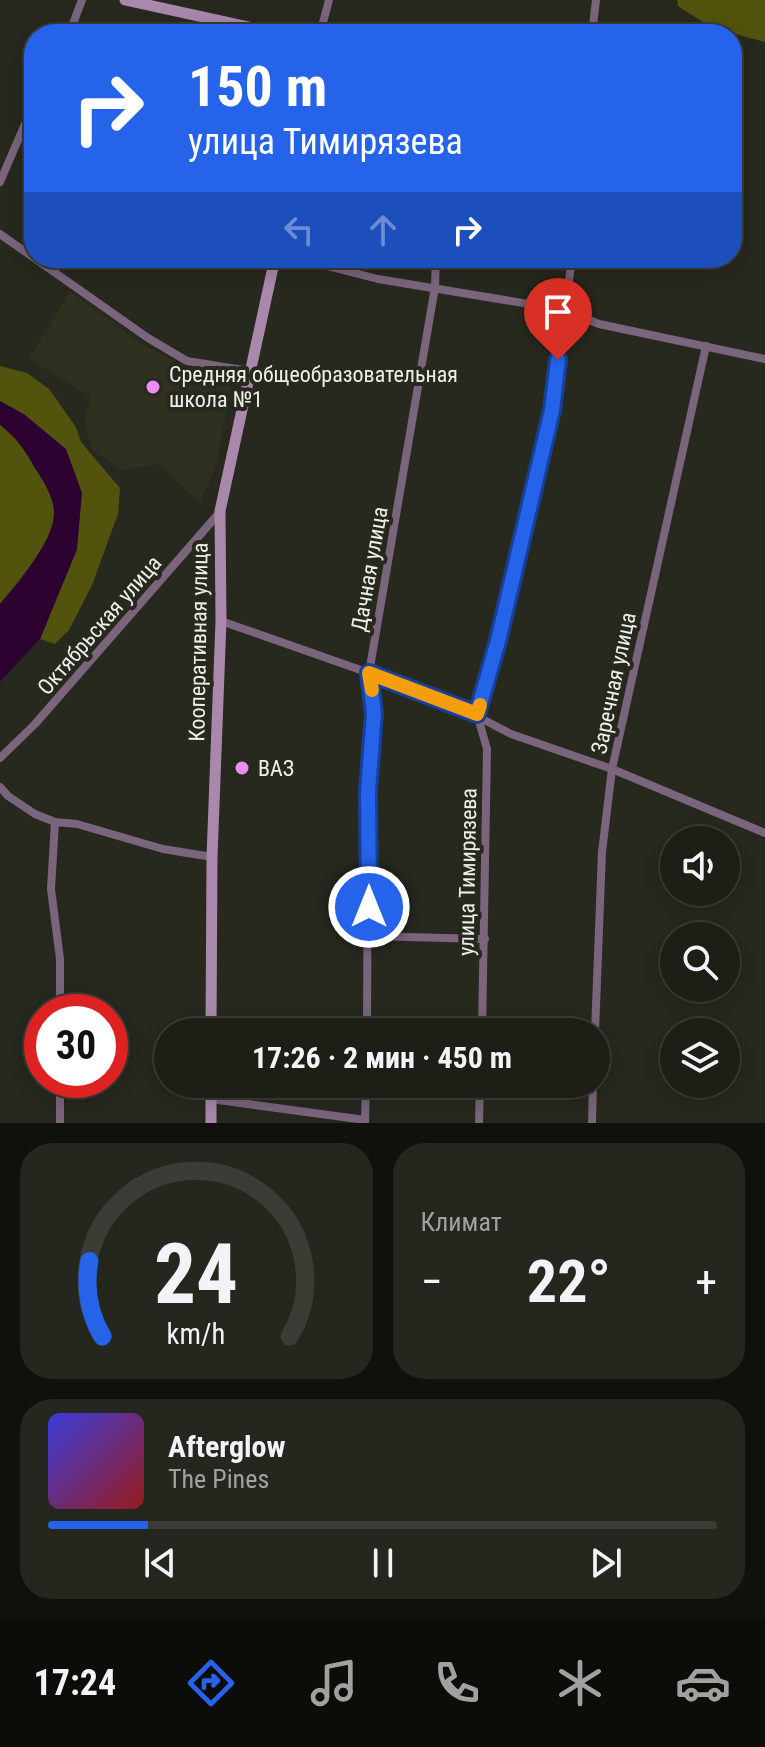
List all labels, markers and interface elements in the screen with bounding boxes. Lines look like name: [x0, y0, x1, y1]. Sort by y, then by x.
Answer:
text: 150 m: [188, 54, 327, 120]
icon: right: [56, 56, 160, 160]
text: улица Тимирязева: [188, 121, 463, 163]
icon: left: [277, 208, 321, 252]
icon: ahead: [361, 208, 405, 252]
icon: right: [445, 208, 489, 252]
pin: [524, 278, 592, 360]
icon: arrive: [536, 290, 580, 334]
place label: Средняя общеобразовательная школа №1: [169, 362, 458, 412]
marker: Средняя общеобразовательная школа №1: [144, 378, 162, 396]
street label: Дачная улица: [346, 505, 393, 633]
street label: Кооперативная улица: [184, 542, 213, 742]
street label: Октябрьская улица: [32, 551, 166, 700]
street label: Заречная улица: [586, 610, 641, 756]
place label: ВАЗ: [258, 756, 294, 781]
marker: ВАЗ: [233, 759, 251, 777]
street label: улица Тимирязева: [454, 788, 481, 956]
map controls: [660, 826, 740, 1098]
button: sound: [660, 826, 740, 906]
position arrow: [327, 865, 411, 949]
button: search: [660, 922, 740, 1002]
speed limit sign: 30: [24, 994, 128, 1098]
button: layers: [660, 1018, 740, 1098]
text: 17:26 · 2 мин · 450 m: [252, 1040, 512, 1075]
text: Климат: [421, 1207, 502, 1237]
text: 24: [154, 1226, 238, 1323]
text: 22°: [527, 1246, 611, 1317]
text: −: [421, 1256, 443, 1308]
text: +: [695, 1256, 717, 1308]
text: km/h: [167, 1317, 226, 1351]
text: Afterglow: [168, 1429, 286, 1464]
text: The Pines: [168, 1464, 269, 1494]
icon: previous: [138, 1541, 182, 1585]
icon: pause: [361, 1541, 405, 1585]
icon: next: [584, 1541, 628, 1585]
icon: directions: [183, 1655, 239, 1711]
icon: music: [306, 1655, 362, 1711]
icon: phone: [429, 1655, 485, 1711]
icon: climate: [552, 1655, 608, 1711]
icon: car: [675, 1655, 731, 1711]
text: 17:24: [34, 1662, 116, 1704]

